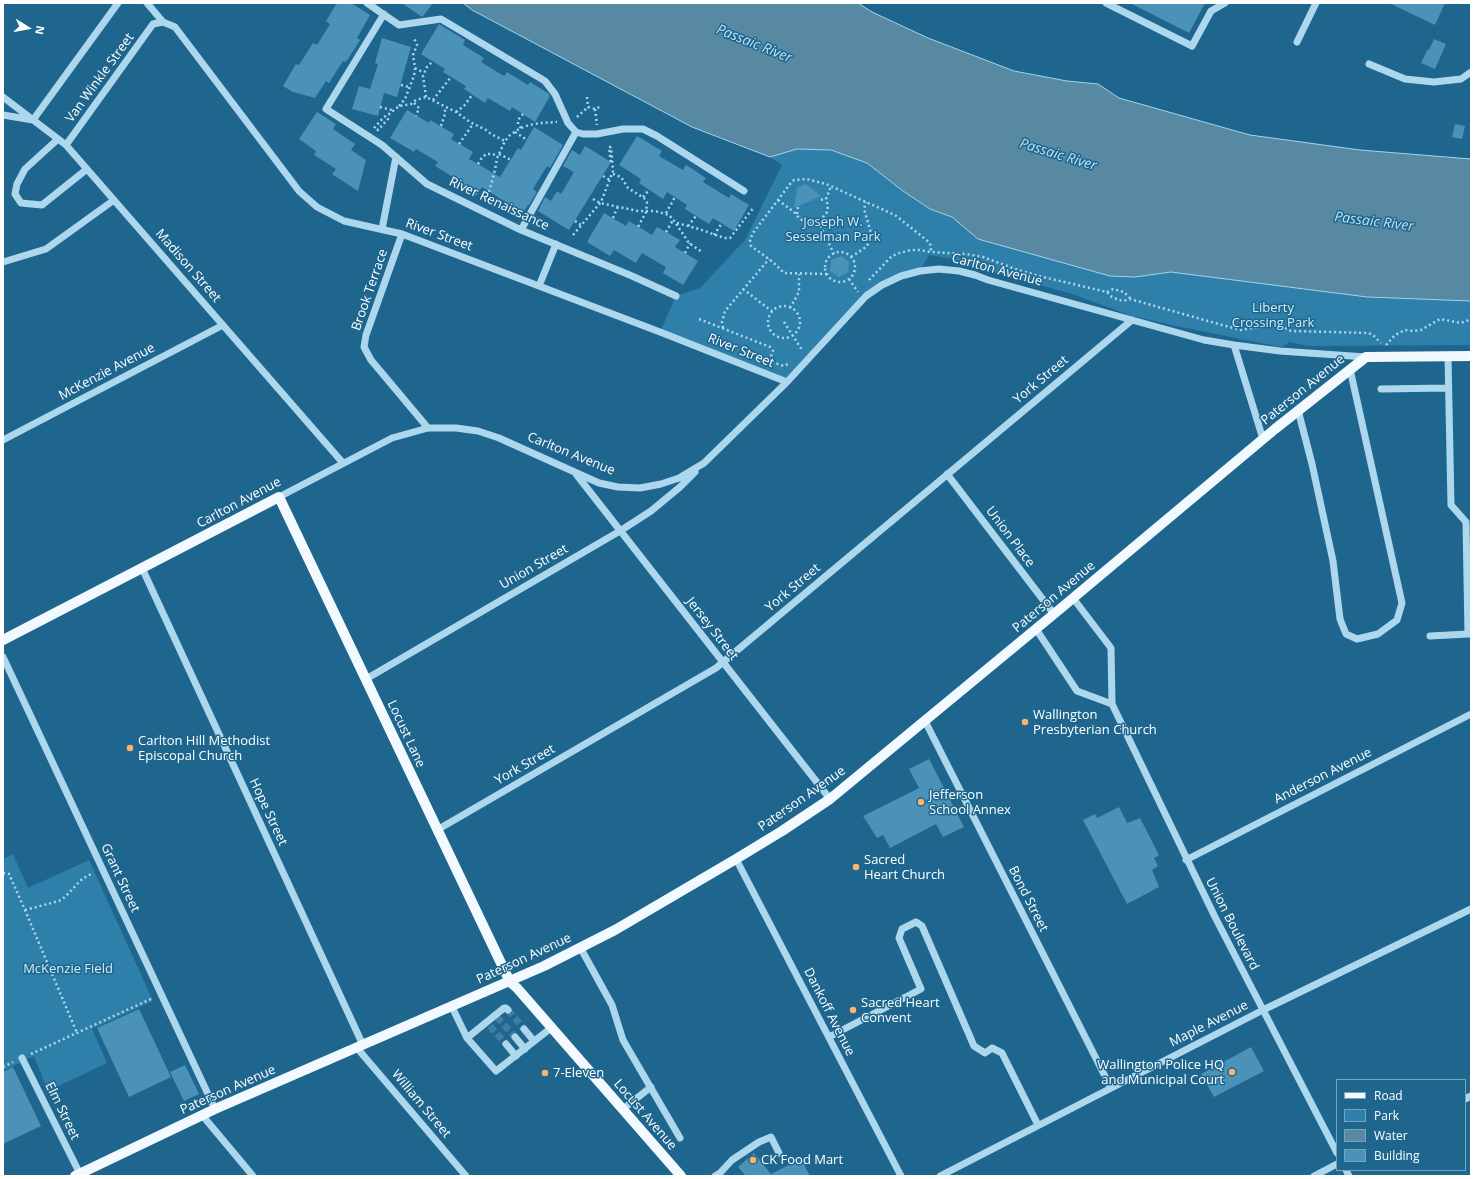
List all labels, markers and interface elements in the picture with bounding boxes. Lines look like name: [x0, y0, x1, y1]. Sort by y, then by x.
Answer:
north arrow: [8, 8, 48, 48]
water label: Passaic River: [714, 21, 794, 67]
text: N: [32, 25, 48, 36]
street label: Van Winkle Street: [62, 30, 138, 126]
water label: Passaic River: [1017, 135, 1099, 175]
street label: River Renaissance: [446, 174, 552, 234]
water label: Passaic River: [1333, 209, 1415, 235]
park label: Joseph W. Sesselman Park: [785, 214, 881, 245]
street label: River Street: [403, 216, 475, 254]
street label: Madison Street: [152, 226, 224, 306]
street label: Brook Terrace: [349, 247, 391, 333]
street label: Carlton Avenue: [950, 250, 1044, 290]
park label: Liberty Crossing Park: [1232, 300, 1314, 331]
street label: River Street: [706, 331, 776, 371]
street label: McKenzie Avenue: [56, 340, 158, 404]
street label: Paterson Avenue: [1258, 352, 1348, 428]
street label: York Street: [1010, 353, 1072, 407]
street label: Carlton Avenue: [525, 429, 617, 479]
street label: Carlton Avenue: [194, 474, 284, 532]
street label: Union Place: [982, 504, 1038, 570]
street label: Union Street: [497, 541, 571, 593]
street label: Paterson Avenue: [1010, 558, 1098, 636]
street label: York Street: [762, 561, 824, 615]
street label: Jersey Street: [683, 594, 741, 664]
street label: Locust Lane: [384, 698, 428, 770]
place label: Wallington Presbyterian Church: [1033, 707, 1157, 738]
marker: Wallington Presbyterian Church: [1020, 717, 1030, 727]
place label: Carlton Hill Methodist Episcopal Church: [138, 733, 270, 764]
street label: York Street: [492, 742, 558, 788]
marker: Carlton Hill Methodist Episcopal Church: [125, 743, 135, 753]
street label: Anderson Avenue: [1272, 745, 1374, 807]
street label: Paterson Avenue: [755, 763, 849, 835]
street label: Hope Street: [246, 776, 290, 848]
place label: Jefferson School Annex: [929, 787, 1011, 818]
marker: Jefferson School Annex: [916, 797, 926, 807]
street label: Grant Street: [97, 841, 143, 915]
place label: Sacred Heart Church: [864, 852, 945, 883]
marker: Sacred Heart Church: [851, 862, 861, 872]
street label: Bond Street: [1005, 863, 1051, 935]
street label: Union Boulevard: [1202, 875, 1262, 973]
street label: Paterson Avenue: [474, 930, 574, 988]
park label: McKenzie Field: [23, 961, 113, 977]
street label: Dankoff Avenue: [800, 965, 858, 1059]
place label: Sacred Heart Convent: [861, 995, 940, 1026]
street label: Maple Avenue: [1167, 998, 1251, 1050]
marker: Sacred Heart Convent: [848, 1005, 858, 1015]
place label: Wallington Police HQ and Municipal Court: [1097, 1057, 1224, 1088]
street label: Paterson Avenue: [178, 1062, 278, 1118]
place label: 7-Eleven: [553, 1065, 604, 1081]
street label: William Street: [388, 1067, 454, 1141]
marker: Wallington Police HQ and Municipal Court: [1227, 1067, 1237, 1077]
marker: 7-Eleven: [540, 1068, 550, 1078]
street label: Locust Avenue: [610, 1077, 680, 1153]
legend: [1336, 1079, 1466, 1171]
street label: Elm Street: [41, 1080, 83, 1142]
text: Road: [1374, 1087, 1403, 1104]
text: Park: [1374, 1107, 1399, 1124]
text: Water: [1374, 1127, 1408, 1144]
text: Building: [1374, 1147, 1419, 1164]
place label: CK Food Mart: [761, 1152, 843, 1168]
marker: CK Food Mart: [748, 1155, 758, 1165]

